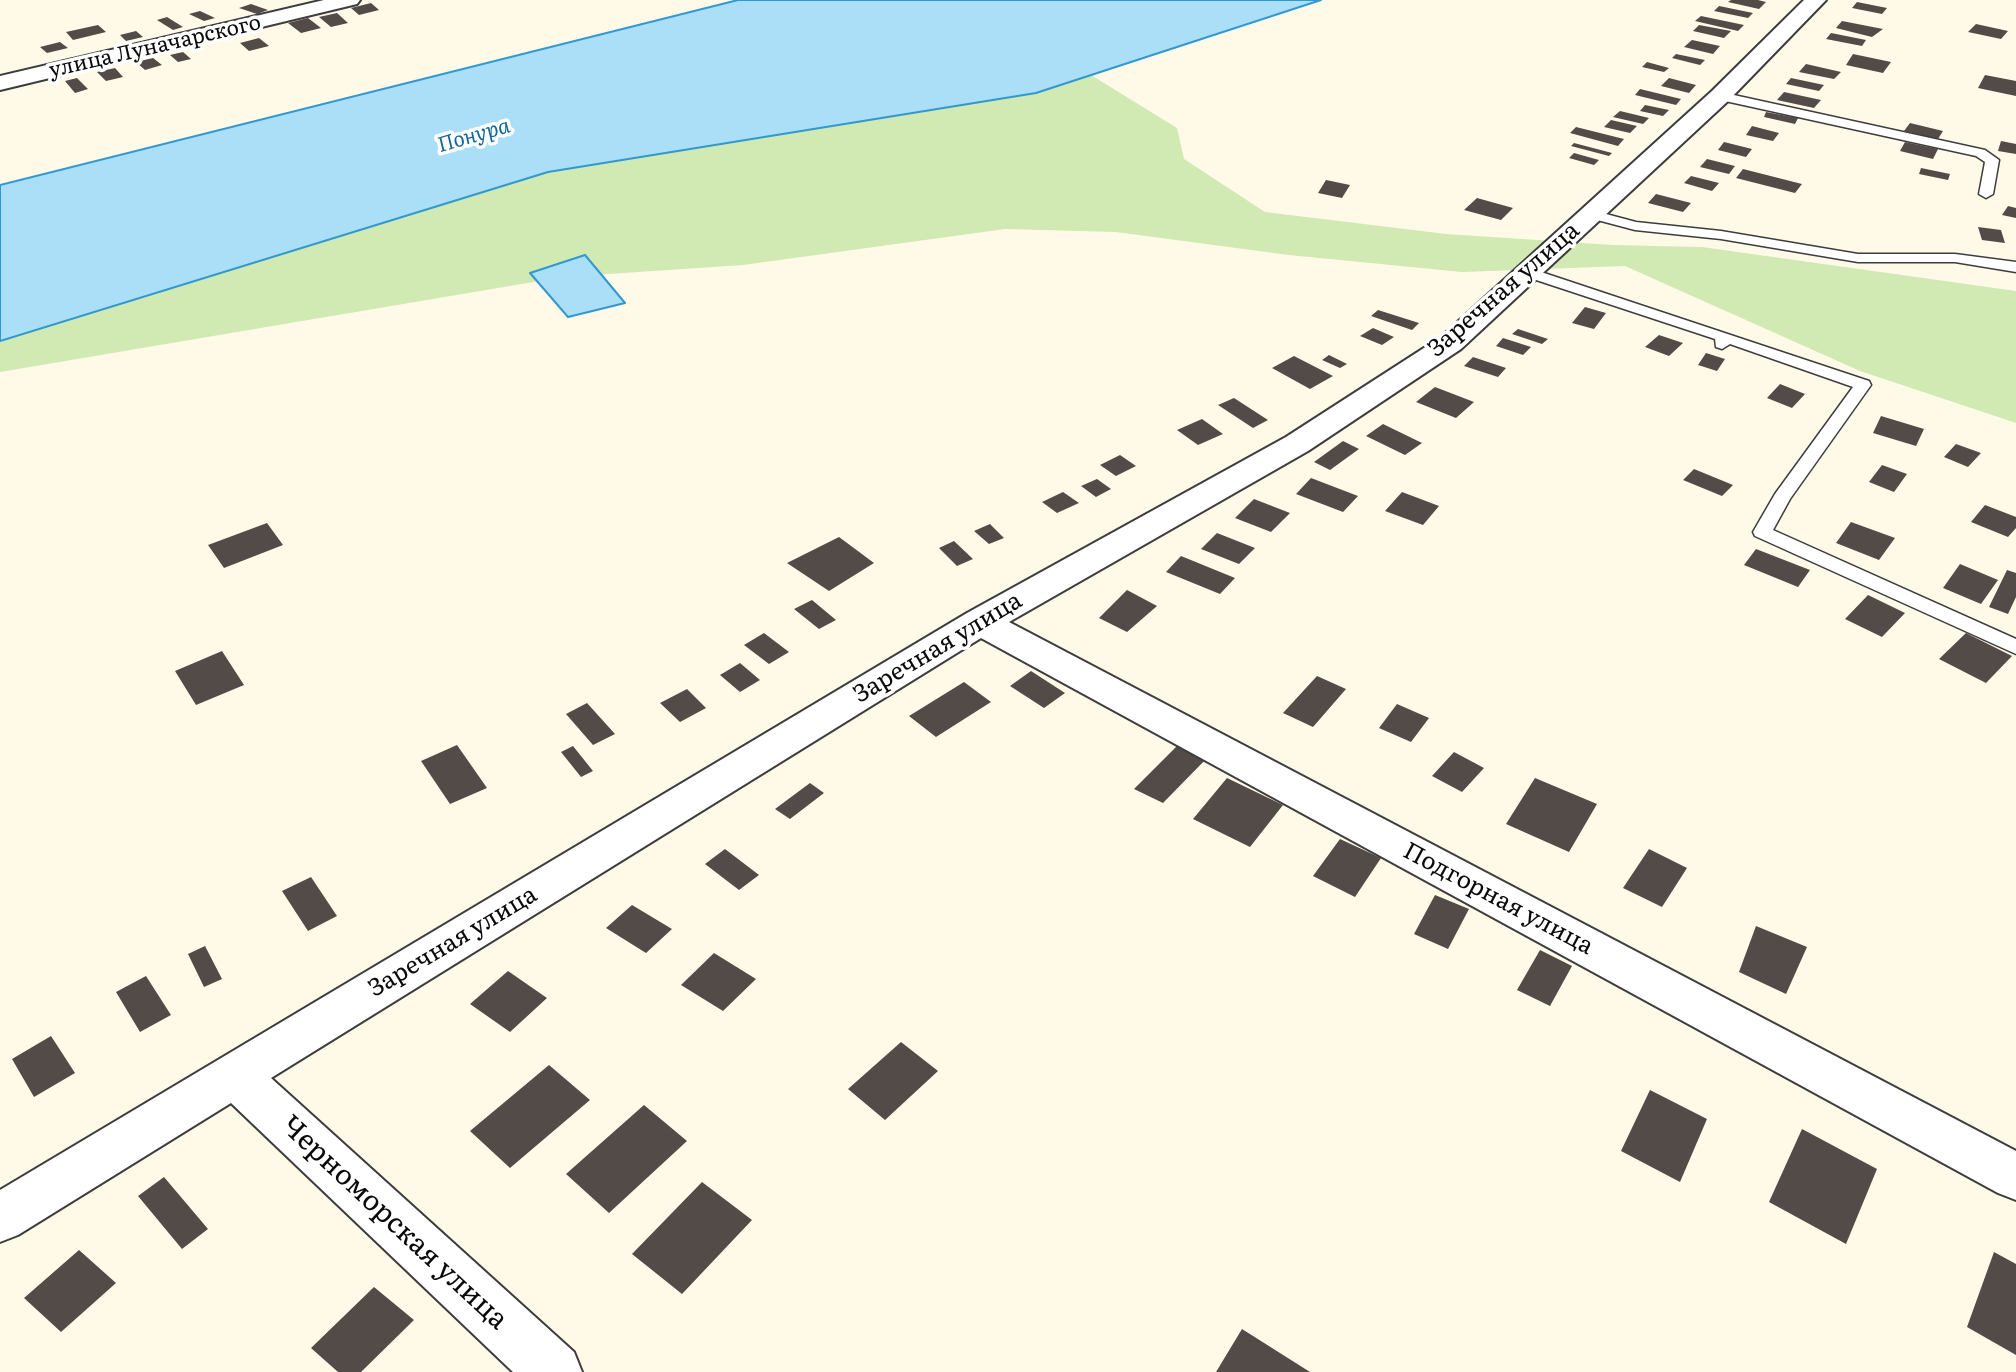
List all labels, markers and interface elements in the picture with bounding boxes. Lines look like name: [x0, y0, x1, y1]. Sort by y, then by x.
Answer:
street label: улица Луначарского: [47, 10, 263, 84]
water label: Понура: [435, 114, 513, 158]
street label: Заречная улица: [1422, 216, 1586, 364]
street label: Заречная улица: [849, 586, 1027, 710]
street label: Подгорная улица: [1398, 837, 1598, 961]
street label: Заречная улица: [364, 880, 542, 1004]
street label: Черноморская улица: [274, 1109, 514, 1337]

